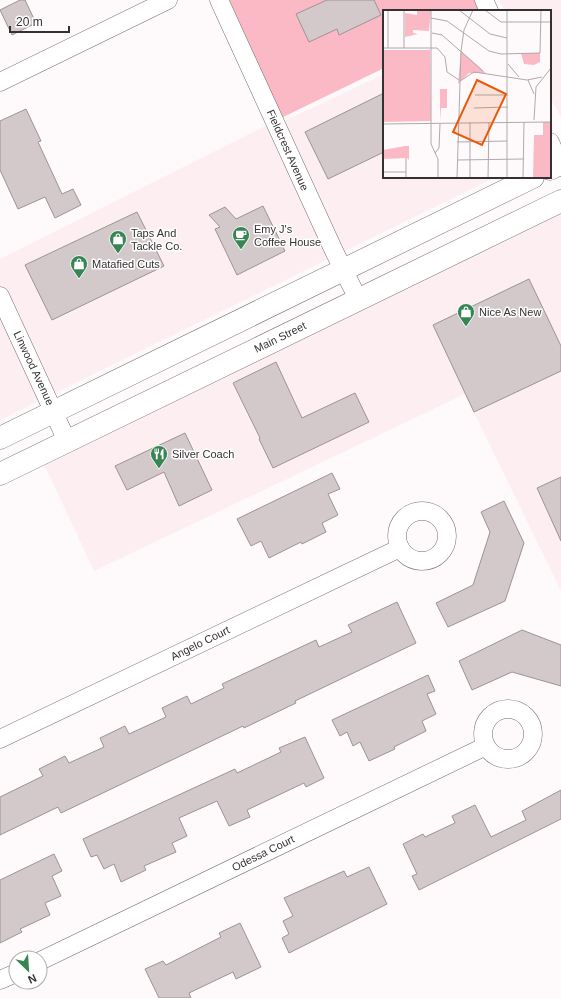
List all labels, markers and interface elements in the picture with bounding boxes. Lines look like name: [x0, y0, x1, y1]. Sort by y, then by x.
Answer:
scale bar: [10, 8, 69, 34]
inset map: [383, 10, 551, 178]
text: 20 m: [16, 15, 43, 29]
street label: Fieldcrest Avenue: [265, 108, 311, 192]
place label: Emy J's Coffee House: [254, 223, 321, 248]
cafe icon: Emy J's Coffee House: [231, 225, 251, 250]
place label: Taps And Tackle Co.: [131, 227, 182, 252]
shop icon: Taps And Tackle Co.: [108, 229, 128, 254]
shop icon: Matafied Cuts: [69, 254, 89, 279]
place label: Matafied Cuts: [92, 258, 160, 270]
shop icon: Nice As New: [456, 302, 476, 327]
place label: Nice As New: [479, 306, 541, 318]
street label: Main Street: [252, 319, 308, 355]
street label: Linwood Avenue: [12, 329, 56, 407]
restaurant icon: Silver Coach: [149, 444, 169, 469]
place label: Silver Coach: [172, 448, 234, 460]
street label: Angelo Court: [169, 624, 231, 662]
street label: Odessa Court: [230, 833, 296, 873]
north arrow: [8, 950, 48, 990]
text: N: [26, 972, 38, 986]

